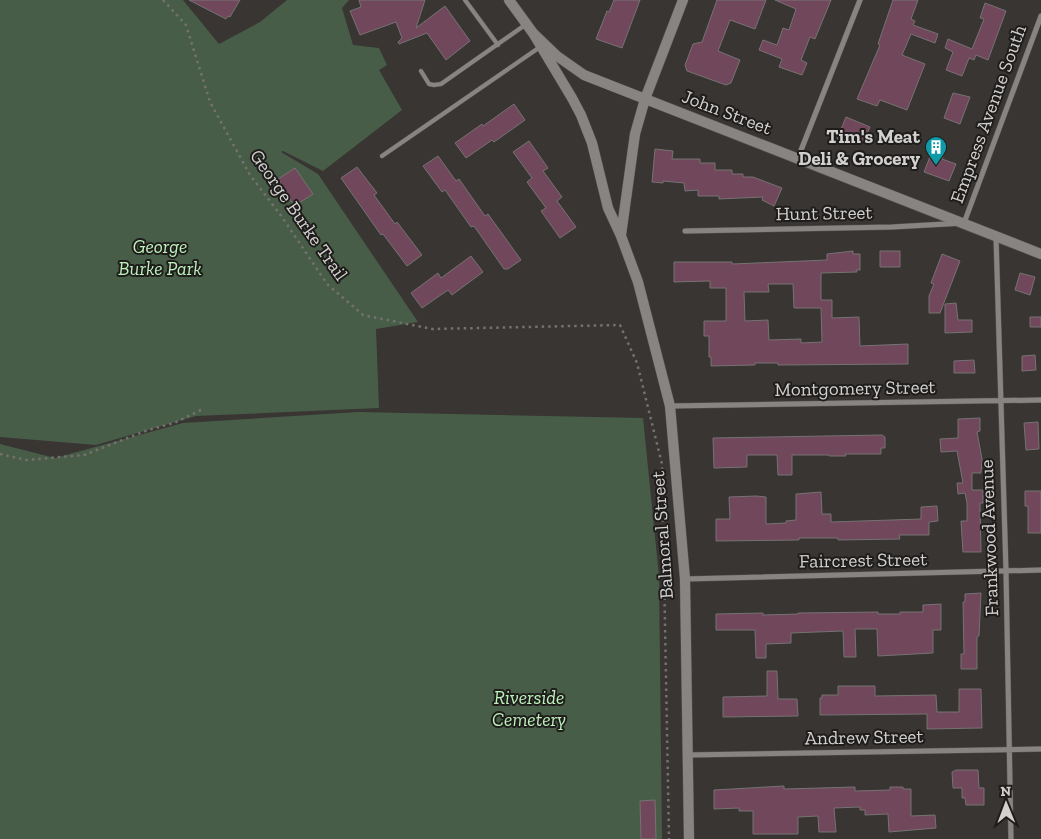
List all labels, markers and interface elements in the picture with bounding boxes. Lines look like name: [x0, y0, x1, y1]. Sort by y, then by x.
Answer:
street label: Empress Avenue South: [945, 21, 1031, 206]
street label: John Street: [679, 84, 775, 140]
place label: Tim's Meat Deli & Grocery: [798, 125, 920, 170]
building icon: Tim's Meat Deli & Grocery: [924, 135, 948, 166]
street label: George Burke Trail: [245, 145, 353, 285]
street label: Hunt Street: [775, 201, 873, 225]
park label: George Burke Park: [118, 235, 202, 280]
street label: Montgomery Street: [774, 375, 936, 401]
street label: Frankwood Avenue: [975, 459, 1003, 617]
street label: Balmoral Street: [646, 470, 678, 600]
street label: Faircrest Street: [799, 547, 927, 573]
park label: Riverside Cemetery: [492, 686, 566, 731]
street label: Andrew Street: [804, 724, 924, 750]
north arrow: [981, 779, 1031, 829]
text: N: [1000, 783, 1012, 800]

